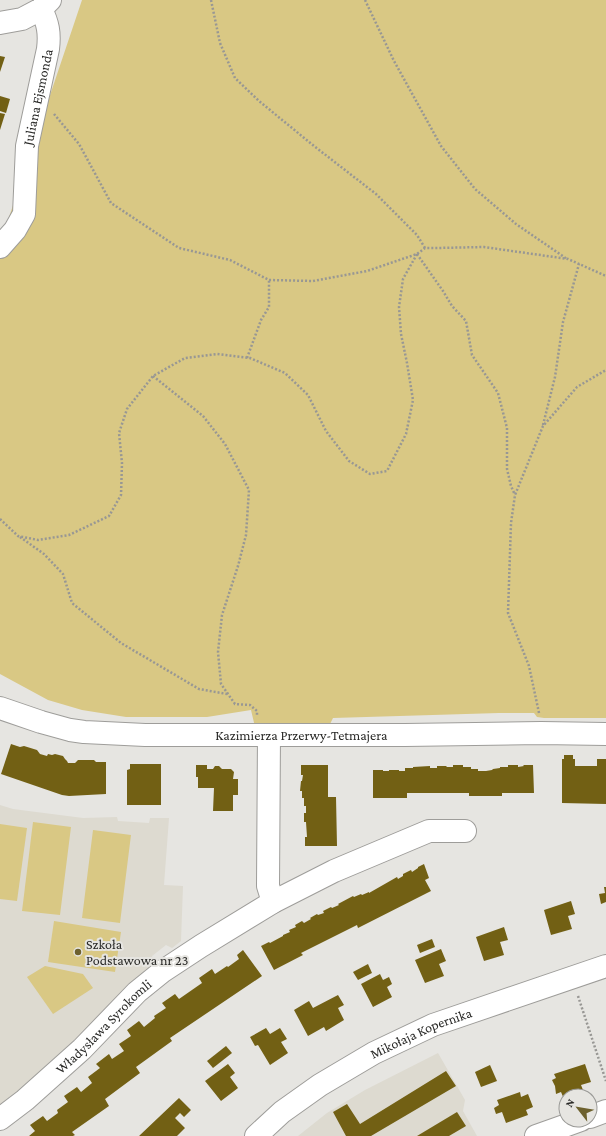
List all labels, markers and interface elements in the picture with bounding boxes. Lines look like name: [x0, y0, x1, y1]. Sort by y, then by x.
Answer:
street label: Juliana Ejsmonda: [19, 47, 56, 149]
street label: Kazimierza Przerwy-Tetmajera: [215, 727, 388, 744]
place label: Szkoła Podstawowa nr 23: [86, 936, 188, 968]
marker: Szkoła Podstawowa nr 23: [73, 947, 83, 957]
street label: Władysława Syrokomli: [52, 975, 155, 1077]
street label: Mikołaja Kopernika: [368, 1004, 474, 1062]
north arrow: [558, 1088, 598, 1128]
text: N: [562, 1096, 577, 1109]

